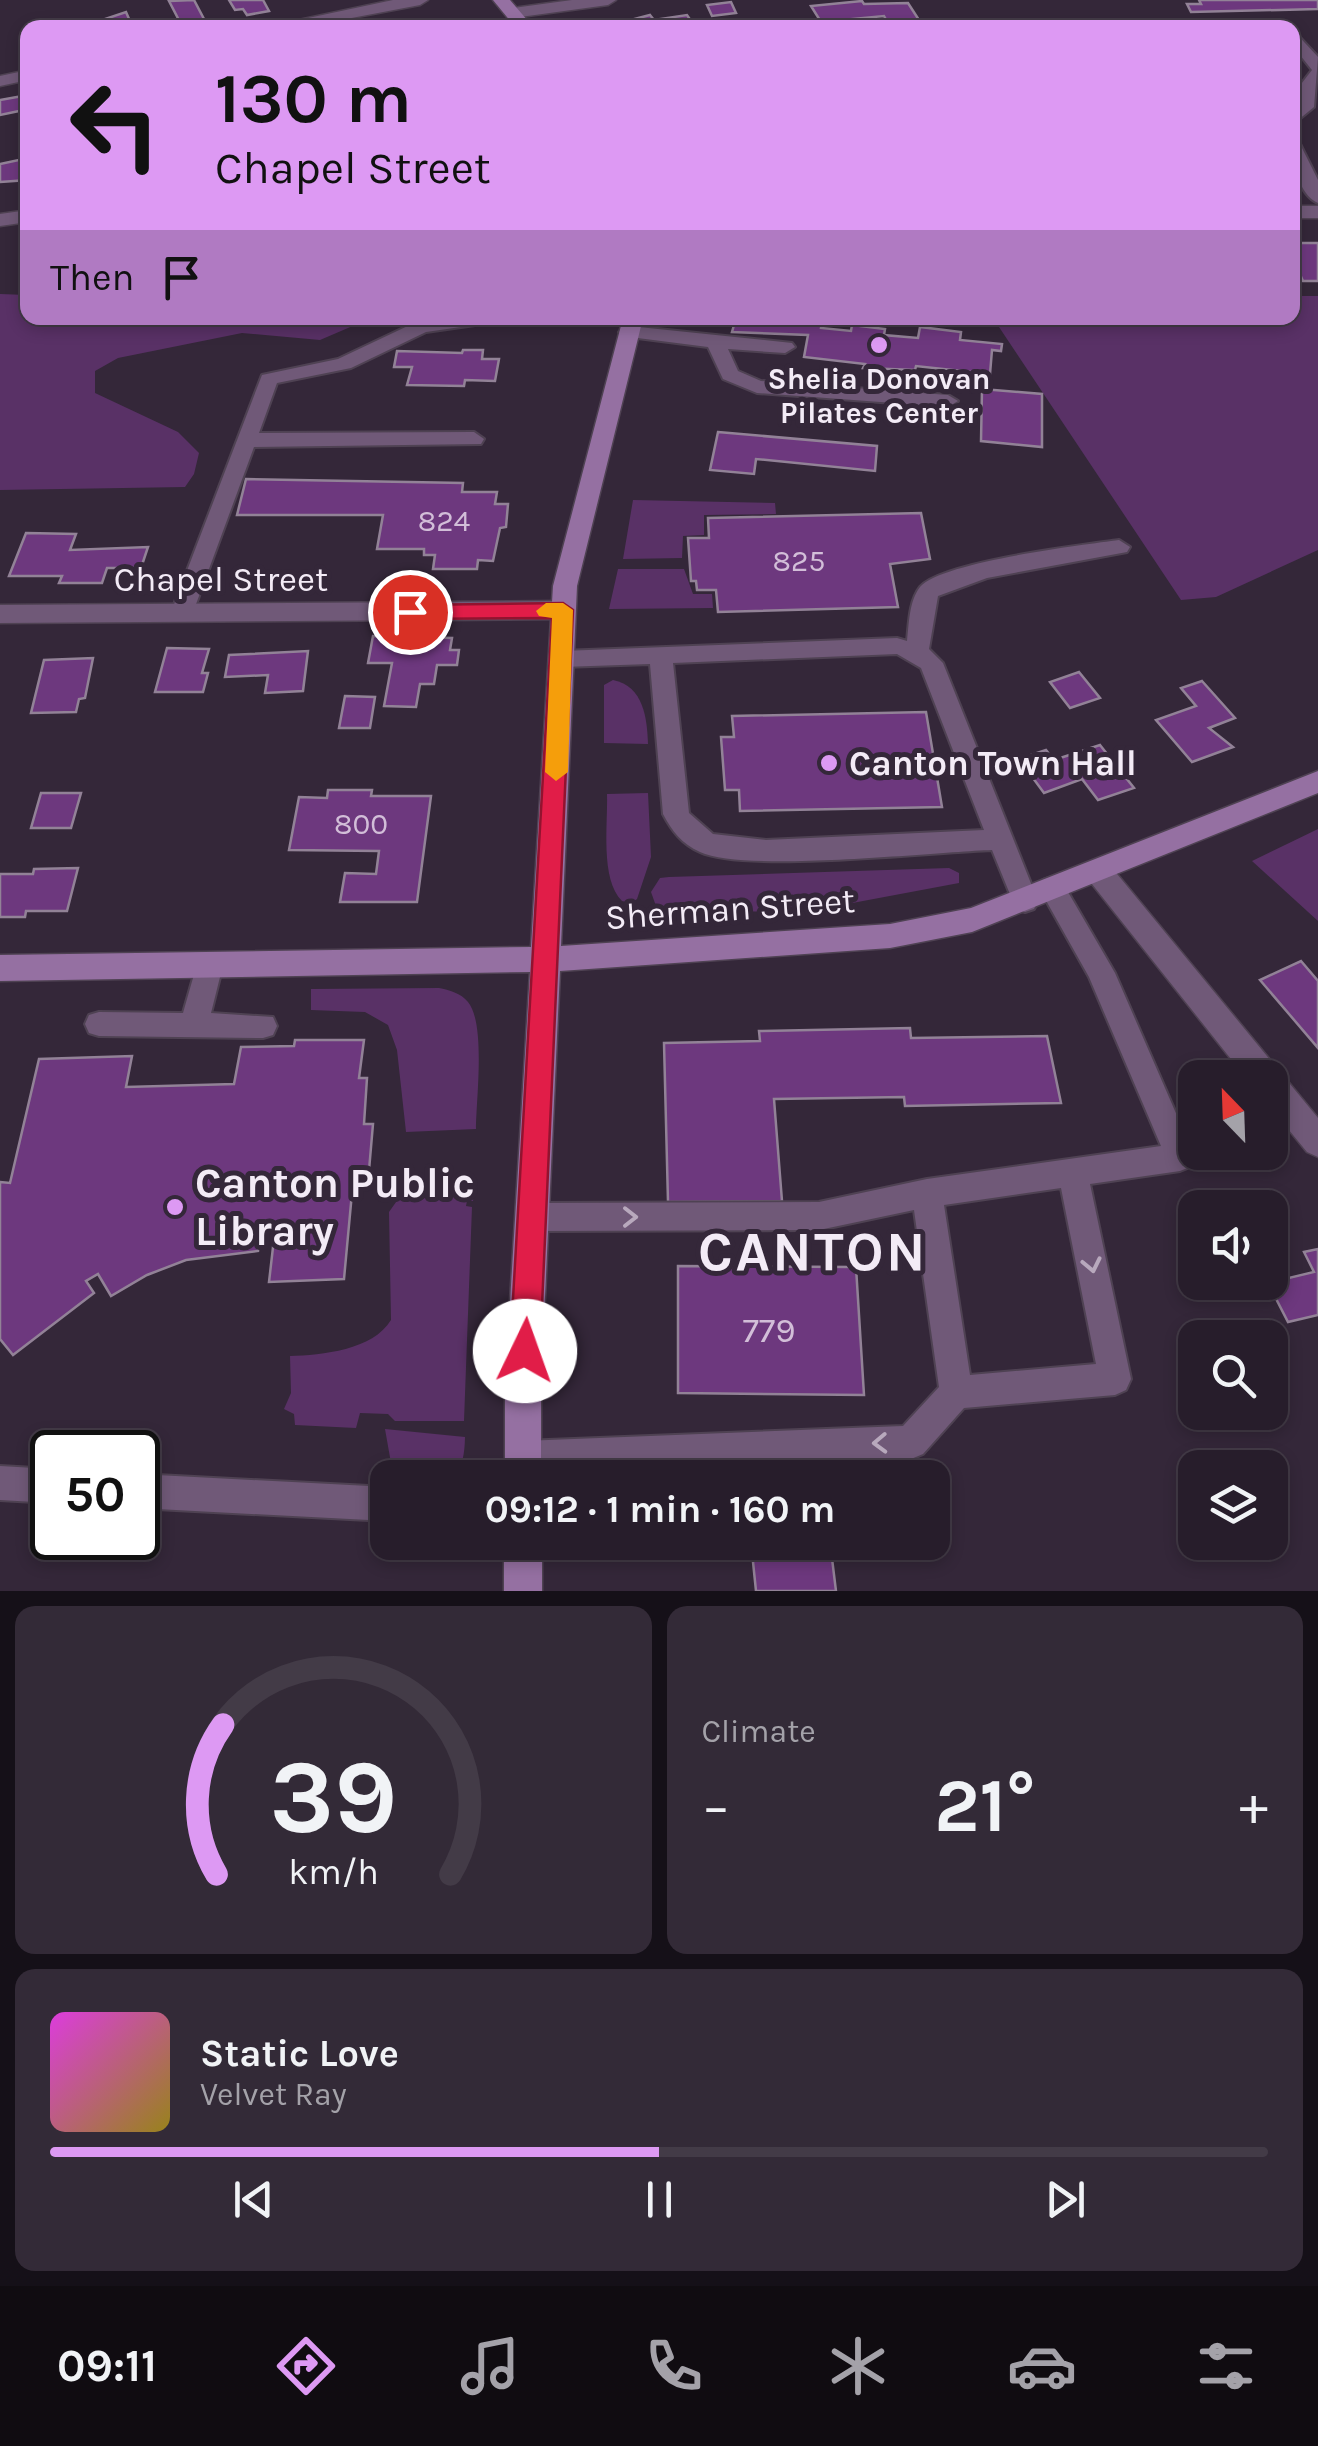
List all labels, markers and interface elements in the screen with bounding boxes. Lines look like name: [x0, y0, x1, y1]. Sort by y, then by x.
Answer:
text: 130 m: [215, 58, 412, 140]
icon: left: [50, 60, 180, 190]
text: Chapel Street: [215, 142, 491, 194]
icon: arrive: [154, 250, 209, 305]
text: Then: [50, 255, 134, 300]
marker: Shelia Donovan Pilates Center: [868, 334, 890, 356]
place label: Shelia Donovan Pilates Center: [768, 361, 990, 431]
house number: 824: [418, 503, 471, 539]
house number: 825: [773, 543, 825, 579]
street label: Chapel Street: [114, 559, 328, 600]
pin: [368, 570, 453, 655]
icon: arrive: [383, 585, 438, 640]
place label: Canton Town Hall: [849, 743, 1137, 784]
marker: Canton Town Hall: [818, 752, 840, 774]
house number: 800: [334, 806, 388, 842]
street label: Sherman Street: [604, 880, 856, 938]
north arrow: [1178, 1060, 1288, 1170]
map controls: [1178, 1060, 1288, 1560]
place label: Canton Public Library: [195, 1158, 475, 1256]
button: sound: [1178, 1190, 1288, 1300]
marker: Canton Public Library: [164, 1196, 186, 1218]
one-way arrow: [624, 1206, 639, 1228]
district label: CANTON: [698, 1220, 928, 1284]
one-way arrow: [1080, 1256, 1101, 1273]
position arrow: [473, 1299, 577, 1403]
house number: 779: [742, 1310, 796, 1351]
button: search: [1178, 1320, 1288, 1430]
speed limit sign: 50: [30, 1430, 160, 1560]
one-way arrow: [872, 1432, 888, 1453]
button: layers: [1178, 1450, 1288, 1560]
text: 09:12 · 1 min · 160 m: [485, 1487, 835, 1532]
text: Climate: [702, 1713, 816, 1750]
text: 39: [269, 1737, 397, 1858]
text: 21°: [934, 1762, 1035, 1850]
text: −: [702, 1774, 730, 1838]
text: +: [1239, 1774, 1268, 1838]
text: km/h: [288, 1851, 379, 1893]
text: Static Love: [200, 2031, 399, 2076]
text: Velvet Ray: [200, 2076, 347, 2113]
icon: previous: [226, 2172, 281, 2227]
icon: pause: [632, 2172, 687, 2227]
icon: next: [1038, 2172, 1093, 2227]
icon: directions: [271, 2331, 341, 2401]
icon: music: [455, 2331, 525, 2401]
icon: phone: [639, 2331, 709, 2401]
icon: climate: [823, 2331, 893, 2401]
icon: car: [1007, 2331, 1077, 2401]
icon: filters: [1191, 2331, 1261, 2401]
text: 09:11: [57, 2340, 157, 2392]

